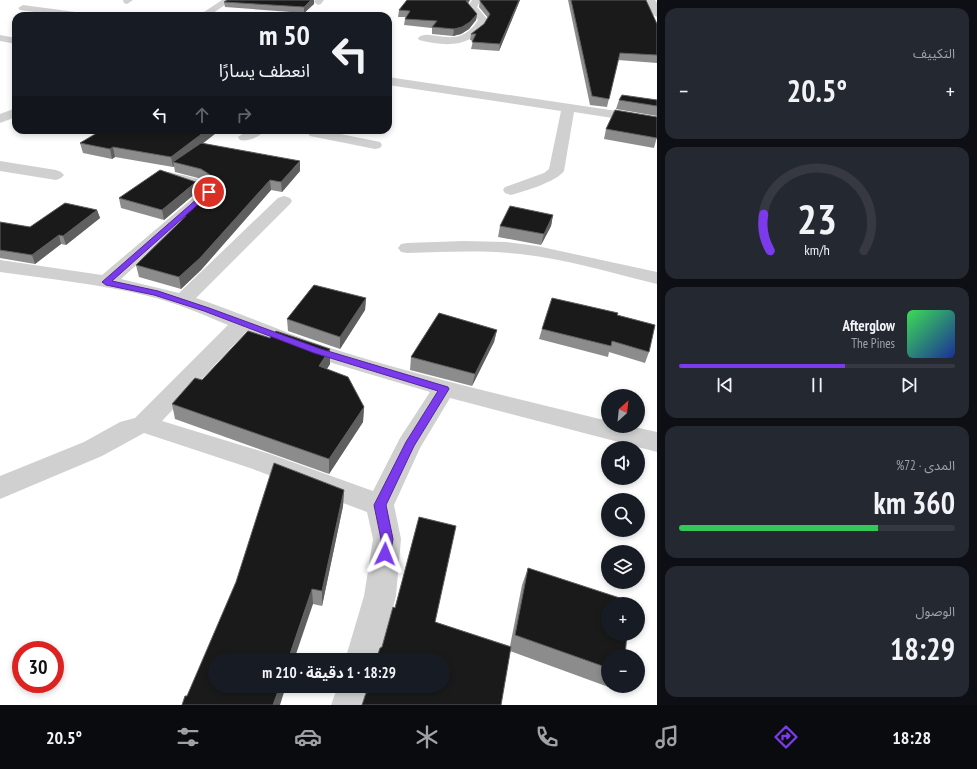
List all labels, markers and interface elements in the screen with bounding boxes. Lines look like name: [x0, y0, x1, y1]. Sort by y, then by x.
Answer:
text: 50 m: [259, 16, 310, 53]
icon: left: [324, 28, 376, 80]
text: التكييف: [913, 45, 955, 62]
text: انعطف يسارًا: [219, 59, 310, 82]
text: 20.5°: [787, 71, 847, 110]
text: −: [679, 77, 688, 105]
text: +: [946, 77, 955, 105]
icon: left: [149, 104, 171, 126]
icon: ahead: [191, 104, 213, 126]
icon: right: [233, 104, 255, 126]
pin: [192, 175, 226, 209]
icon: arrive: [198, 181, 220, 203]
text: 23: [797, 192, 837, 245]
text: km/h: [804, 240, 830, 259]
text: Afterglow: [843, 316, 895, 335]
text: The Pines: [851, 335, 895, 352]
icon: previous: [714, 374, 736, 396]
icon: pause: [806, 374, 828, 396]
icon: next: [898, 374, 920, 396]
north arrow: [601, 389, 645, 433]
map controls: [601, 389, 645, 693]
button: sound: [601, 441, 645, 485]
text: المدى · 72%: [896, 457, 955, 474]
text: 360 km: [874, 483, 955, 522]
button: search: [601, 493, 645, 537]
position arrow: [364, 533, 406, 575]
button: layers: [601, 545, 645, 589]
button: +: [601, 597, 645, 641]
text: الوصول: [915, 603, 955, 620]
text: 18:29: [890, 629, 955, 668]
speed limit sign: 30: [12, 641, 64, 693]
button: −: [601, 649, 645, 693]
text: 18:29 · 1 دقيقة · 210 m: [262, 663, 396, 682]
icon: filters: [174, 723, 202, 751]
icon: car: [294, 723, 322, 751]
icon: climate: [413, 723, 441, 751]
icon: phone: [533, 723, 561, 751]
icon: music: [653, 723, 681, 751]
icon: directions: [772, 723, 800, 751]
text: 20.5°: [46, 726, 82, 749]
text: 18:28: [892, 726, 931, 749]

